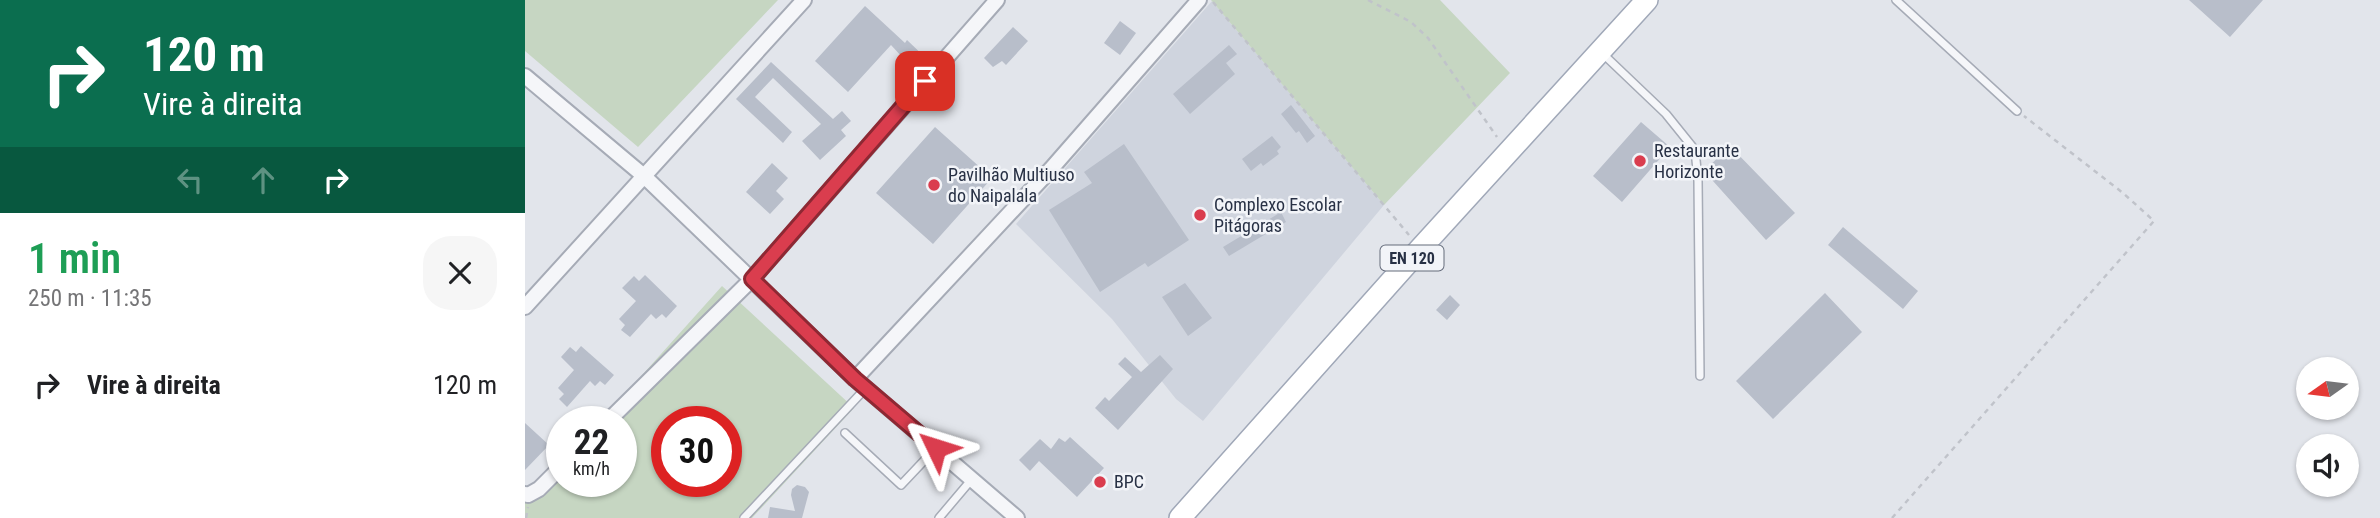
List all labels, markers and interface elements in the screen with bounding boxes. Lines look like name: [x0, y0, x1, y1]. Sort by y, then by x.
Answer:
text: 120 m: [143, 26, 265, 83]
icon: right: [28, 28, 119, 119]
pin: [895, 51, 955, 111]
icon: arrive: [906, 62, 944, 100]
text: Vire à direita: [143, 85, 303, 123]
place label: Restaurante Horizonte: [1654, 140, 1739, 182]
marker: Restaurante Horizonte: [1632, 153, 1648, 169]
icon: left: [171, 161, 209, 199]
icon: ahead: [244, 161, 282, 199]
icon: right: [317, 161, 355, 199]
place label: Pavilhão Multiuso do Naipalala: [948, 164, 1075, 206]
marker: Pavilhão Multiuso do Naipalala: [926, 177, 942, 193]
place label: Complexo Escolar Pitágoras: [1214, 194, 1342, 236]
marker: Complexo Escolar Pitágoras: [1192, 207, 1208, 223]
text: 1 min: [28, 234, 121, 283]
button: close: [423, 236, 497, 310]
road number: EN 120: [1381, 246, 1443, 270]
text: 250 m · 11:35: [28, 285, 152, 312]
north arrow: [2296, 357, 2359, 420]
map controls: [2296, 357, 2359, 497]
icon: right: [28, 366, 66, 404]
text: Vire à direita: [87, 370, 221, 400]
text: 120 m: [433, 370, 497, 400]
speed limit sign: 30: [651, 406, 742, 497]
position arrow: [899, 411, 973, 485]
text: 22: [574, 422, 609, 463]
button: sound: [2296, 434, 2359, 497]
text: km/h: [573, 458, 610, 479]
place label: BPC: [1114, 471, 1144, 492]
marker: BPC: [1092, 474, 1108, 490]

